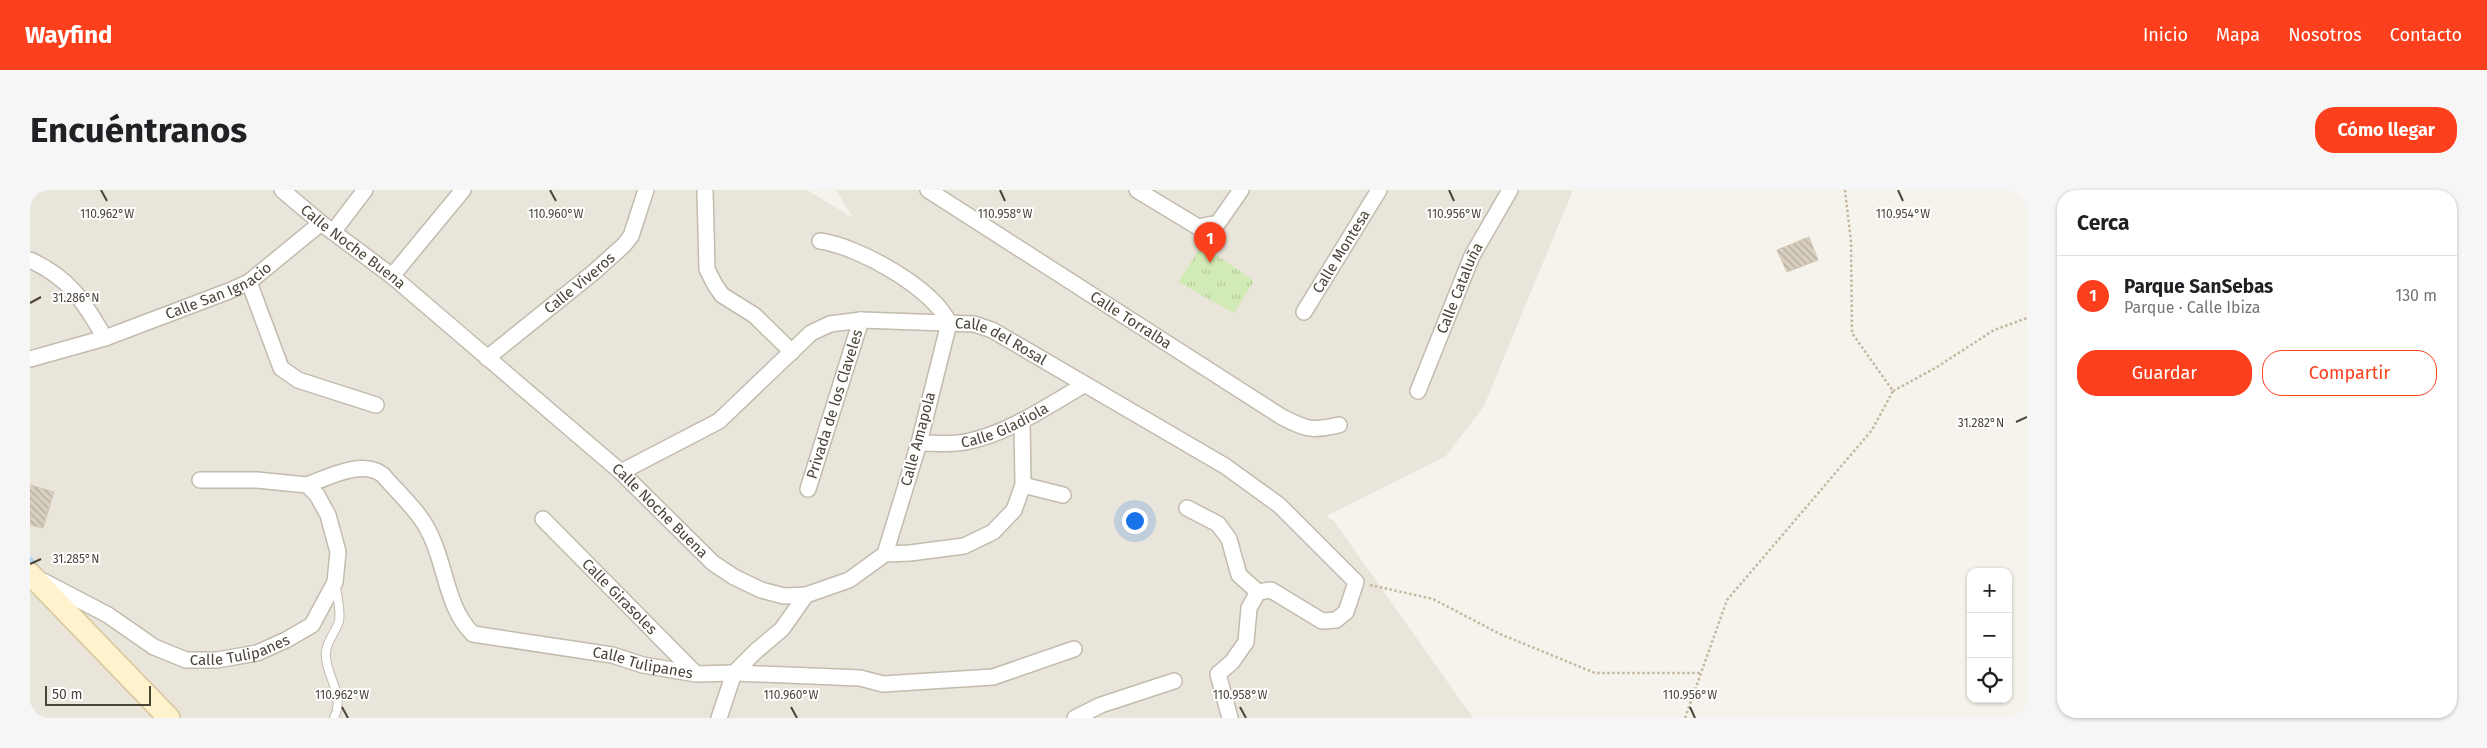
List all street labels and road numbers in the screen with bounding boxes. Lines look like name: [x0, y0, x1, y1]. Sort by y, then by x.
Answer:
street label: Calle Noche Buena: [297, 201, 409, 293]
street label: Calle Montesa: [1309, 206, 1374, 297]
street label: Calle Cataluña: [1433, 239, 1487, 336]
street label: Calle Viveros: [540, 249, 619, 318]
street label: Calle San Ignacio: [163, 258, 275, 323]
street label: Calle Torralba: [1087, 287, 1175, 353]
street label: Calle del Rosal: [955, 314, 1050, 369]
street label: Privada de los Claveles: [803, 327, 867, 481]
street label: Calle Amapola: [897, 390, 939, 488]
street label: Calle Gladiola: [959, 399, 1052, 452]
street label: Calle Noche Buena: [608, 459, 712, 562]
street label: Calle Girasoles: [578, 555, 661, 638]
street label: Calle Tulipanes: [190, 631, 292, 669]
street label: Calle Tulipanes: [591, 643, 694, 682]

